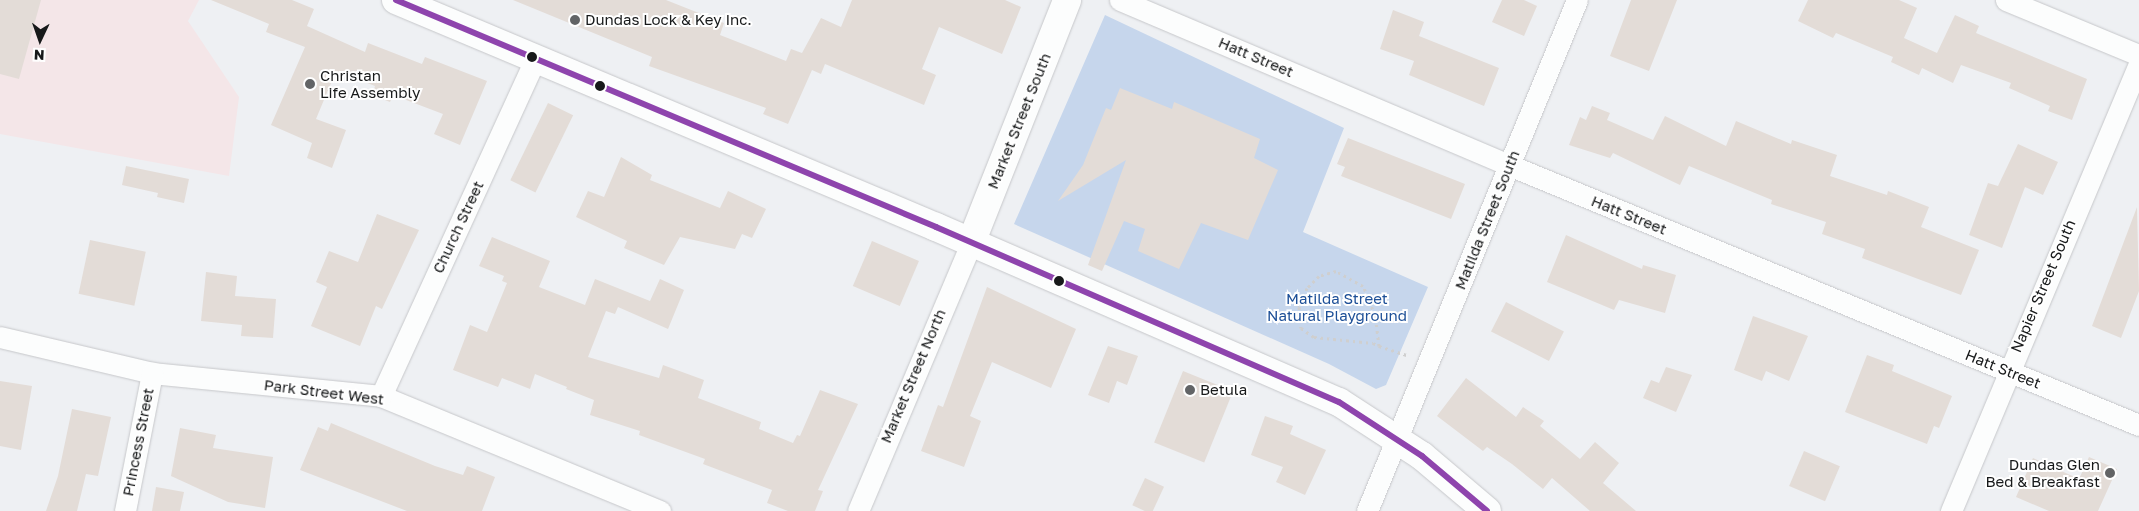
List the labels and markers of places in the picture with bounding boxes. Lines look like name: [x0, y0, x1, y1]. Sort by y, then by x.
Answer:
place label: Dundas Lock & Key Inc.: [585, 11, 752, 29]
marker: Dundas Lock & Key Inc.: [569, 14, 581, 26]
unlabelled marker: [527, 52, 537, 62]
place label: Christan Life Assembly: [320, 66, 420, 101]
marker: Christan Life Assembly: [304, 78, 316, 90]
unlabelled marker: [595, 81, 605, 91]
unlabelled marker: [1054, 276, 1064, 286]
place label: Betula: [1200, 381, 1247, 399]
marker: Betula: [1184, 384, 1196, 396]
place label: Dundas Glen Bed & Breakfast: [1985, 455, 2100, 490]
marker: Dundas Glen Bed & Breakfast: [2104, 467, 2116, 479]

